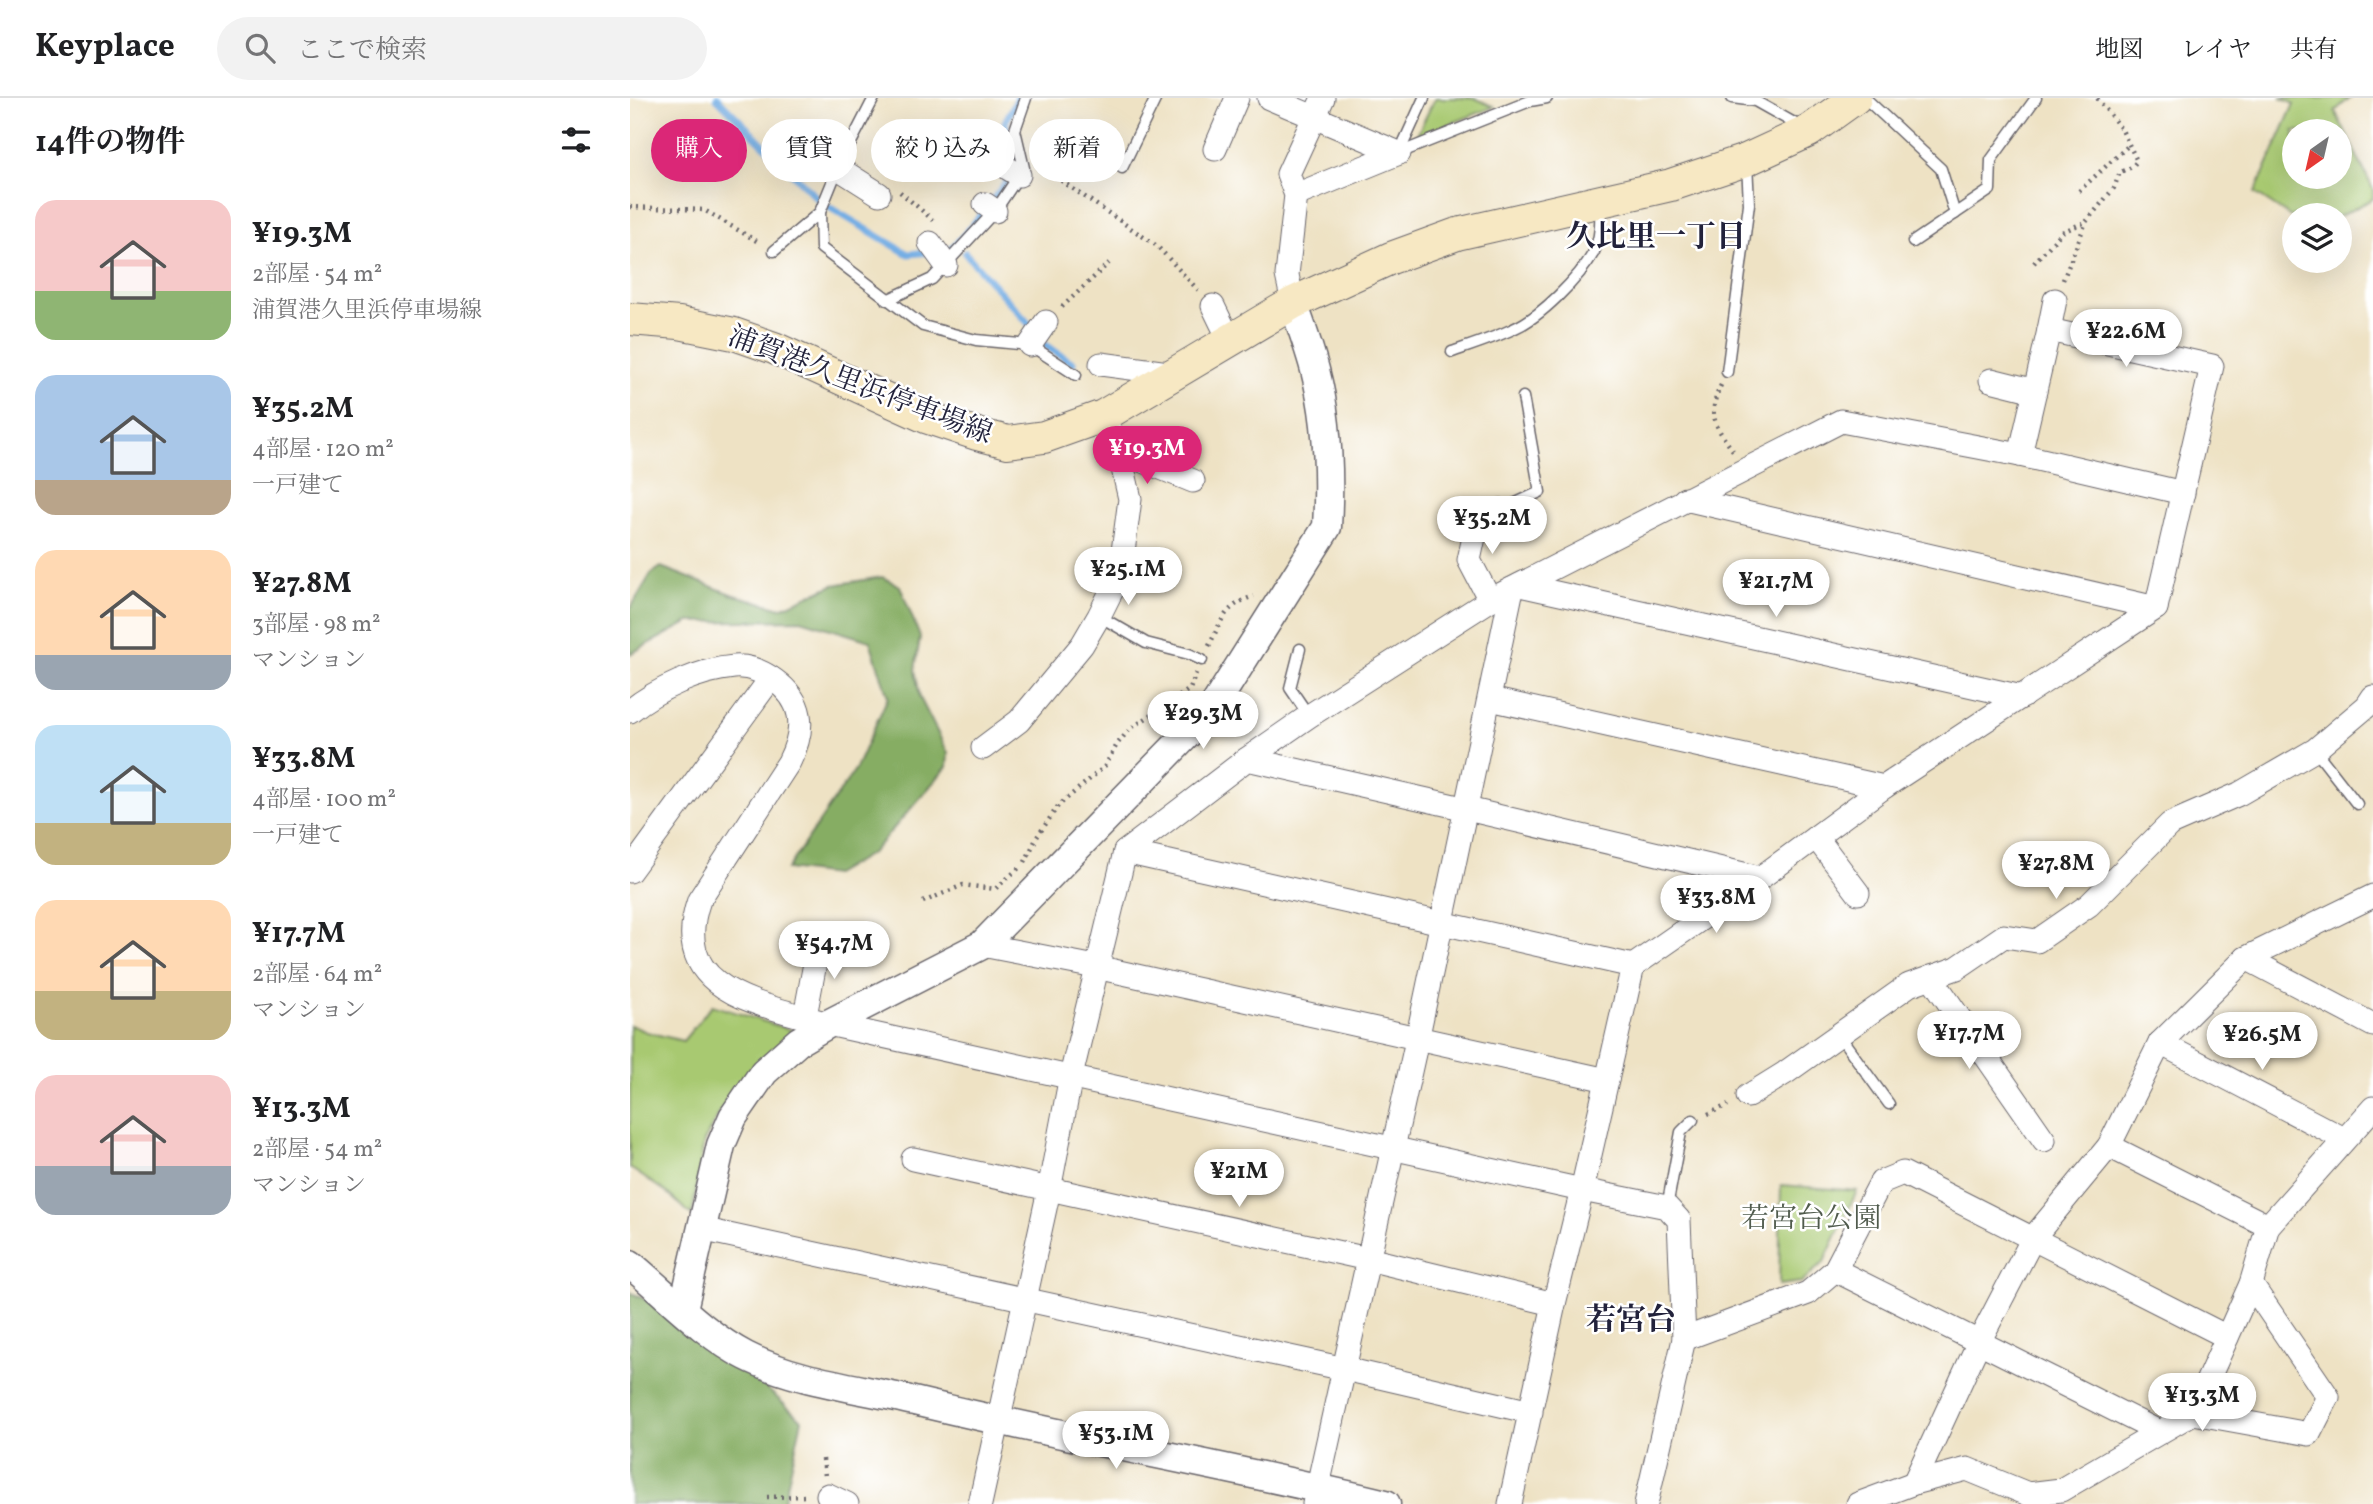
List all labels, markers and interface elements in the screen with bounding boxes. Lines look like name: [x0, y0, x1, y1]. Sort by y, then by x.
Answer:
search box: [217, 17, 707, 80]
text: Keyplace: [35, 25, 175, 71]
icon: search: [241, 29, 279, 67]
text: ここで検索: [297, 33, 427, 69]
text: 地図: [2095, 34, 2143, 68]
text: レイヤ: [2181, 34, 2252, 68]
text: 共有: [2290, 34, 2338, 68]
chip: 購入: [651, 119, 747, 182]
chip: 賃貸: [761, 119, 857, 182]
chip: 絞り込み: [871, 119, 1015, 182]
chip: 新着: [1029, 119, 1125, 182]
north arrow: [2282, 119, 2352, 189]
map controls: [2282, 119, 2352, 273]
icon: filters: [557, 121, 595, 159]
text: 14件の物件: [35, 122, 185, 164]
button: layers: [2282, 203, 2352, 273]
text: ¥19.3M: [252, 213, 352, 255]
district label: 久比里一丁目: [1566, 217, 1746, 259]
icon: home: [91, 228, 175, 312]
text: 2部屋 · 54 m²: [252, 259, 382, 291]
text: 浦賀港久里浜停車場線: [252, 295, 482, 327]
pin: ¥22.6M: [2069, 310, 2183, 369]
text: ¥22.6M: [2086, 316, 2166, 348]
street label: 浦賀港久里浜停車場線: [722, 318, 998, 454]
text: ¥35.2M: [252, 388, 354, 430]
icon: home: [91, 403, 175, 487]
pin: ¥19.3M: [1090, 426, 1204, 486]
text: ¥19.3M: [1109, 433, 1185, 465]
text: 4部屋 · 120 m²: [252, 434, 394, 466]
text: 一戸建て: [252, 470, 344, 502]
pin: ¥35.2M: [1435, 496, 1549, 556]
text: ¥35.2M: [1453, 503, 1531, 535]
pin: ¥25.1M: [1071, 547, 1185, 607]
text: ¥25.1M: [1090, 554, 1166, 586]
pin: ¥21.7M: [1719, 560, 1833, 619]
text: ¥27.8M: [252, 563, 351, 605]
text: ¥21.7M: [1739, 566, 1813, 598]
icon: home: [91, 578, 175, 662]
text: 3部屋 · 98 m²: [252, 609, 381, 641]
text: マンション: [252, 645, 366, 677]
pin: ¥29.3M: [1146, 692, 1260, 751]
text: ¥29.3M: [1163, 698, 1243, 730]
text: ¥33.8M: [252, 738, 355, 780]
icon: home: [91, 753, 175, 837]
text: 4部屋 · 100 m²: [252, 784, 396, 816]
text: 一戸建て: [252, 820, 344, 852]
pin: ¥27.8M: [1999, 842, 2113, 901]
text: ¥27.8M: [2018, 848, 2094, 880]
pin: ¥33.8M: [1659, 876, 1773, 935]
text: ¥33.8M: [1676, 882, 1756, 914]
text: ¥17.7M: [252, 913, 345, 955]
pin: ¥54.7M: [777, 922, 891, 981]
icon: home: [91, 928, 175, 1012]
text: ¥54.7M: [795, 928, 873, 960]
text: 2部屋 · 64 m²: [252, 959, 382, 991]
text: マンション: [252, 995, 366, 1027]
pin: ¥17.7M: [1912, 1012, 2026, 1071]
pin: ¥26.5M: [2205, 1012, 2319, 1072]
text: ¥17.7M: [1933, 1018, 2005, 1050]
text: ¥26.5M: [2223, 1019, 2301, 1051]
text: ¥13.3M: [252, 1088, 351, 1130]
icon: home: [91, 1103, 175, 1187]
text: 2部屋 · 54 m²: [252, 1134, 382, 1166]
pin: ¥21M: [1198, 1150, 1280, 1209]
text: ¥21M: [1210, 1156, 1268, 1188]
text: マンション: [252, 1170, 366, 1202]
park label: 若宮台公園: [1741, 1200, 1881, 1239]
district label: 若宮台: [1586, 1300, 1676, 1342]
pin: ¥13.3M: [2145, 1374, 2259, 1433]
text: ¥13.3M: [2164, 1380, 2240, 1412]
pin: ¥53.1M: [1059, 1412, 1173, 1471]
text: ¥53.1M: [1078, 1418, 1154, 1450]

